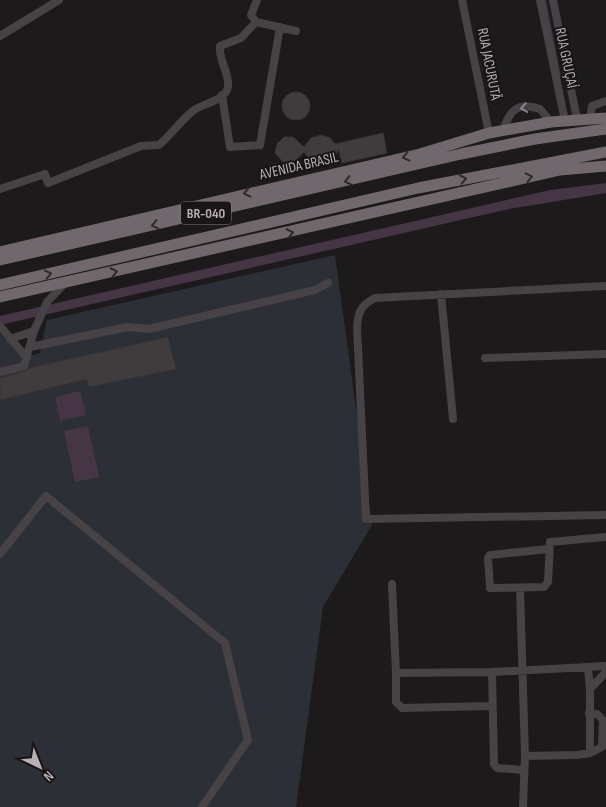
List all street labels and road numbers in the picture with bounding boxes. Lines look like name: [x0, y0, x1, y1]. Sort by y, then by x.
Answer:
street label: RUA JACURUTÃ: [473, 26, 505, 102]
street label: RUA GRUÇAÍ: [550, 26, 582, 90]
street label: AVENIDA BRASIL: [257, 148, 341, 185]
road number: BR-040: [181, 202, 231, 224]

